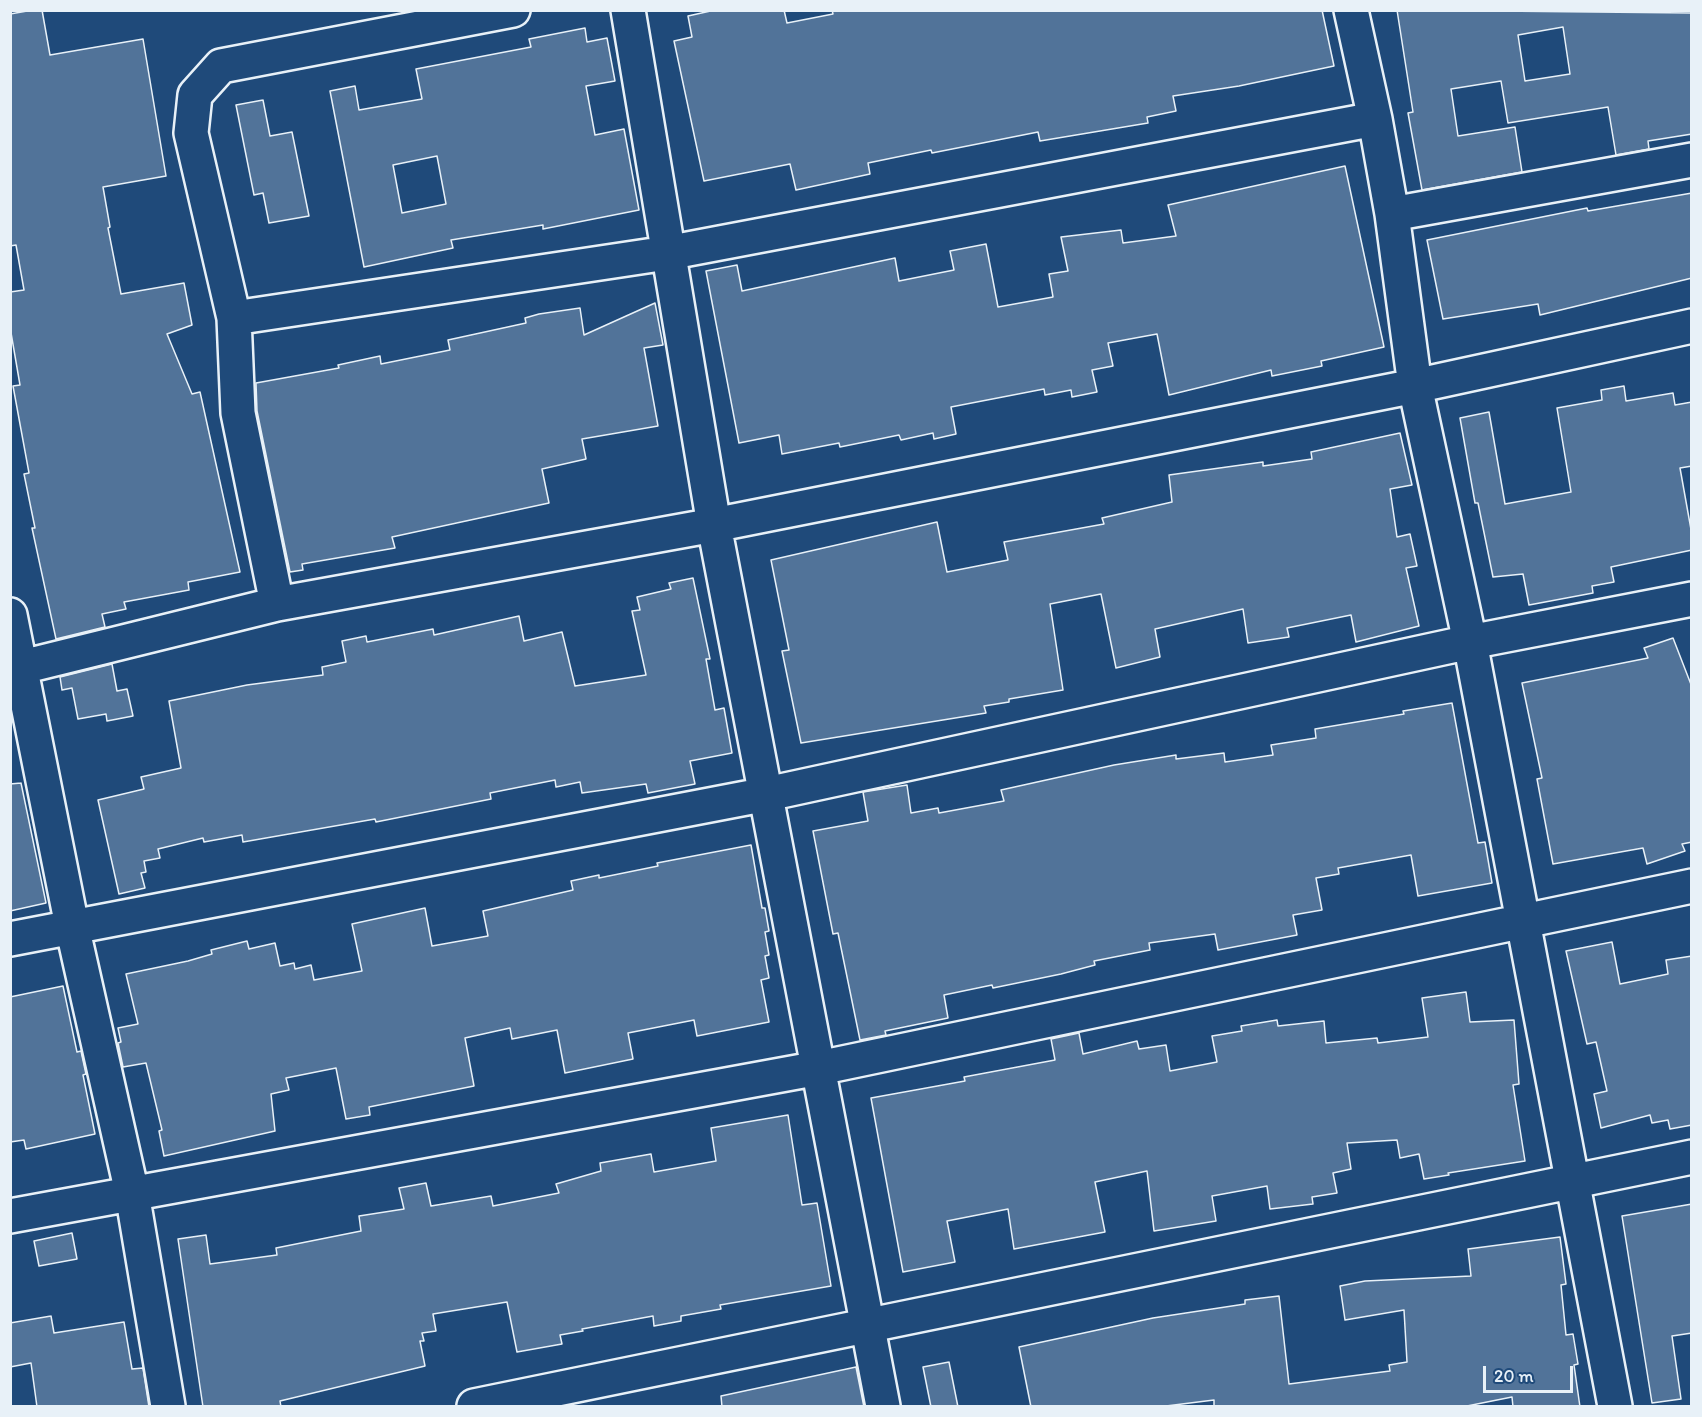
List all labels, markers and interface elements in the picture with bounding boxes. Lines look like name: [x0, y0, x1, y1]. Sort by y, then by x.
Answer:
scale bar: [1486, 1354, 1576, 1392]
text: 20 m: [1494, 1365, 1534, 1387]

